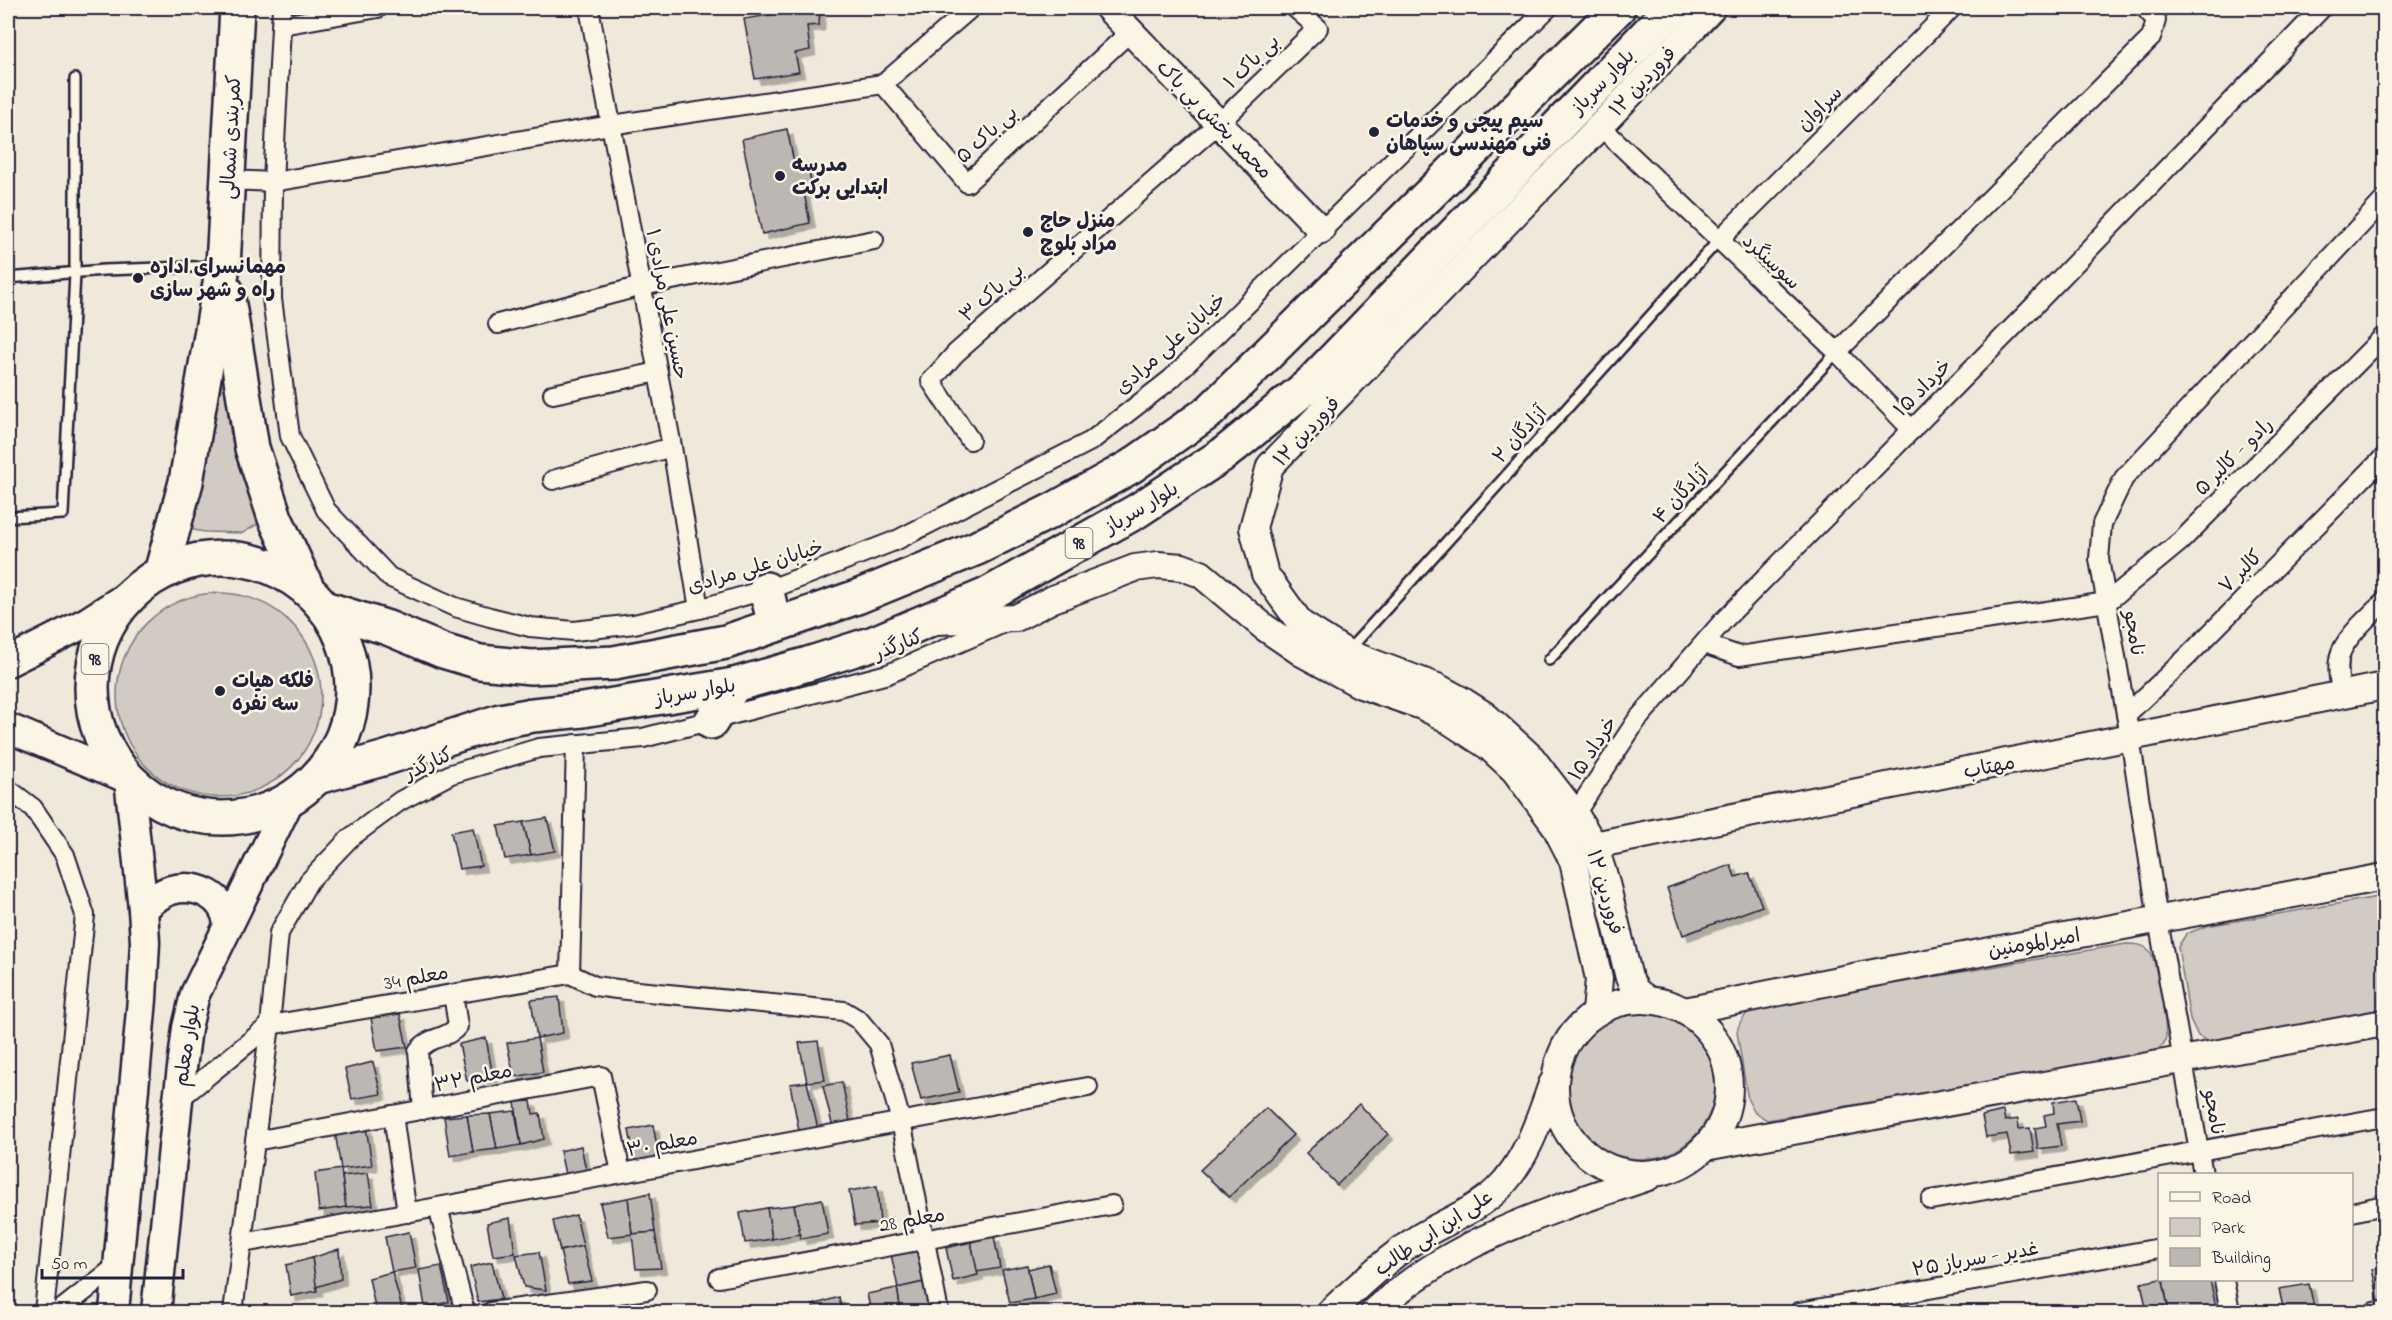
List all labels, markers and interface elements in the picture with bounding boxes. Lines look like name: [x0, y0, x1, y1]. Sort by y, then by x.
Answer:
street label: بی باک ۱: [1218, 29, 1287, 97]
street label: ۱۲ فروردین: [1604, 41, 1684, 124]
street label: بلوار سرباز: [1564, 43, 1643, 124]
street label: محمد بخش بی باک: [1149, 54, 1278, 187]
street label: کمربندی شمالی: [215, 74, 250, 200]
street label: سراوان: [1791, 80, 1850, 139]
street label: بی باک ۵: [950, 100, 1025, 172]
place label: سیم پیچی و خدمات فنی مهندسی سپاهان: [1386, 108, 1551, 160]
marker: سیم پیچی و خدمات فنی مهندسی سپاهان: [1367, 125, 1381, 139]
place label: مدرسه ابتدایی برکت: [792, 152, 888, 204]
marker: مدرسه ابتدایی برکت: [773, 169, 787, 183]
place label: منزل حاج مراد بلوچ: [1040, 208, 1117, 260]
marker: منزل حاج مراد بلوچ: [1021, 225, 1035, 239]
street label: حسین علی مرادی ۱: [637, 227, 694, 382]
street label: سوسنگرد: [1735, 228, 1806, 298]
place label: مهمانسراى اداره راه و شهر سازى: [150, 254, 286, 306]
street label: بی باک ۳: [954, 258, 1031, 330]
marker: مهمانسراى اداره راه و شهر سازى: [131, 271, 145, 285]
street label: خیابان علی مرادی: [1110, 287, 1234, 403]
street label: ۱۵ خرداد: [1888, 353, 1959, 424]
street label: ۱۲ فروردین: [1268, 391, 1348, 474]
street label: آزادگان ۲: [1487, 399, 1556, 471]
street label: رادو - کالبر ۵: [2189, 412, 2281, 504]
street label: آزادگان ۴: [1647, 459, 1717, 532]
street label: بلوار سرباز: [1098, 476, 1185, 544]
road number: 98: [1066, 528, 1092, 558]
street label: خیابان علی مرادی: [684, 534, 827, 603]
street label: کالبر ۷: [2213, 544, 2270, 601]
street label: نامجو: [2114, 607, 2150, 658]
street label: کنارگذر: [868, 623, 928, 670]
road number: 98: [82, 644, 109, 674]
place label: فلکه هیات سه نفره: [232, 668, 314, 720]
street label: بلوار سرباز: [651, 672, 738, 715]
marker: فلکه هیات سه نفره: [213, 684, 227, 698]
street label: ۱۵ خرداد: [1562, 711, 1626, 787]
street label: کنارگذر: [398, 741, 458, 790]
street label: مهتاب: [1961, 749, 2018, 788]
street label: ۱۲ فروردین: [1578, 847, 1630, 939]
street label: امیرالمومنین: [1986, 922, 2083, 967]
street label: معلم 34: [382, 960, 451, 999]
street label: بلوار معلم: [168, 1002, 209, 1088]
street label: معلم ۳۲: [432, 1058, 515, 1101]
street label: نامجو: [2194, 1086, 2231, 1137]
street label: معلم ۳۰: [625, 1125, 700, 1166]
legend: [2158, 1173, 2353, 1281]
street label: علی ابن ابی طالب: [1369, 1184, 1499, 1284]
text: Road: [2212, 1186, 2251, 1212]
street label: معلم 28: [877, 1201, 948, 1242]
text: Park: [2212, 1216, 2245, 1242]
street label: غدیر - سرباز ۲۵: [1910, 1235, 2041, 1286]
scale bar: [42, 1242, 183, 1280]
text: Building: [2211, 1246, 2271, 1273]
text: 50 m: [51, 1252, 88, 1278]

